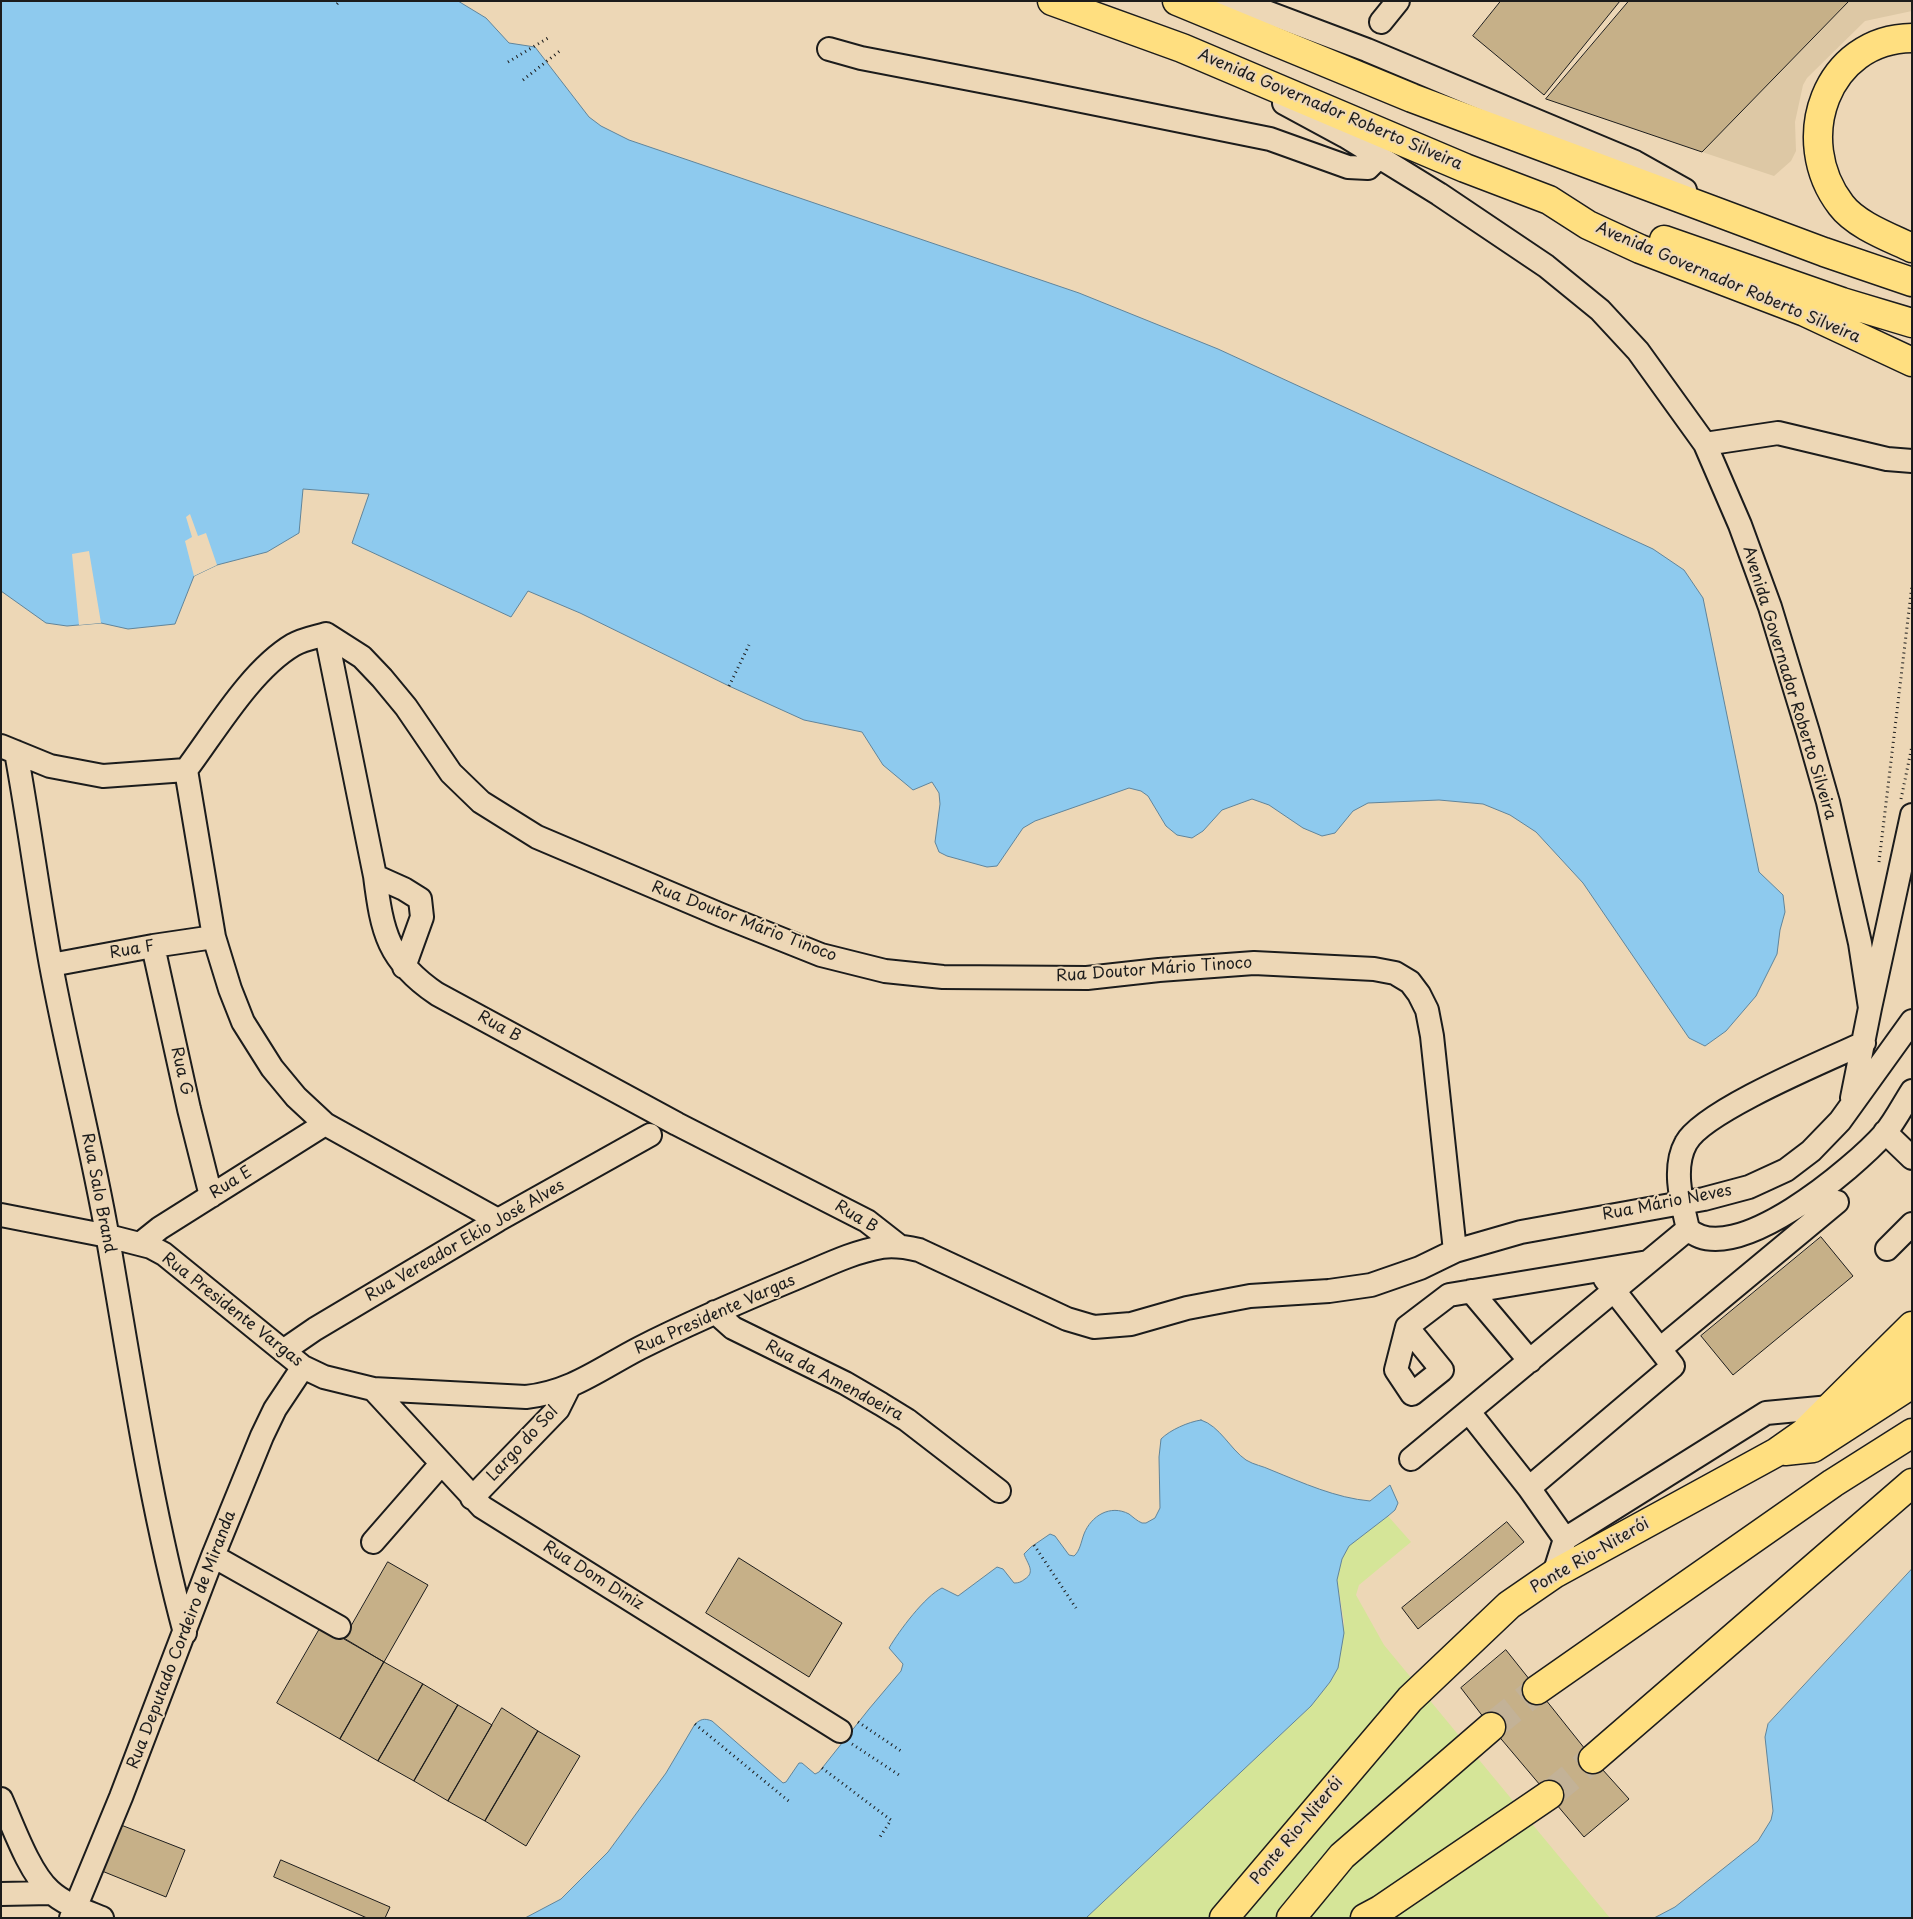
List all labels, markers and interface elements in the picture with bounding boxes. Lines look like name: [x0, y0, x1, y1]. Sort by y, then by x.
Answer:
street label: Avenida Governador Roberto Silveira: [1195, 45, 1465, 175]
street label: Avenida Governador Roberto Silveira: [1593, 218, 1863, 348]
street label: Avenida Governador Roberto Silveira: [1738, 544, 1840, 822]
street label: Rua Doutor Mário Tinoco: [649, 878, 839, 966]
street label: Rua F: [108, 937, 156, 963]
street label: Rua Doutor Mário Tinoco: [1055, 954, 1253, 986]
street label: Rua B: [474, 1007, 524, 1047]
street label: Rua G: [166, 1045, 196, 1097]
street label: Rua Salo Brand: [77, 1131, 119, 1255]
street label: Rua E: [206, 1163, 256, 1203]
street label: Rua Vereador Ekio José Alves: [362, 1176, 568, 1306]
street label: Rua Mário Neves: [1601, 1181, 1733, 1225]
street label: Rua B: [831, 1197, 881, 1237]
street label: Rua Presidente Vargas: [158, 1249, 306, 1371]
street label: Rua Presidente Vargas: [632, 1271, 798, 1359]
street label: Rua da Amendoeira: [762, 1337, 906, 1425]
street label: Largo do Sol: [483, 1402, 563, 1486]
street label: Rua Deputado Cordeiro de Miranda: [124, 1508, 240, 1772]
street label: Ponte Rio-Niterói: [1527, 1514, 1653, 1598]
street label: Rua Dom Diniz: [539, 1537, 647, 1615]
street label: Ponte Rio-Niterói: [1247, 1774, 1347, 1888]

